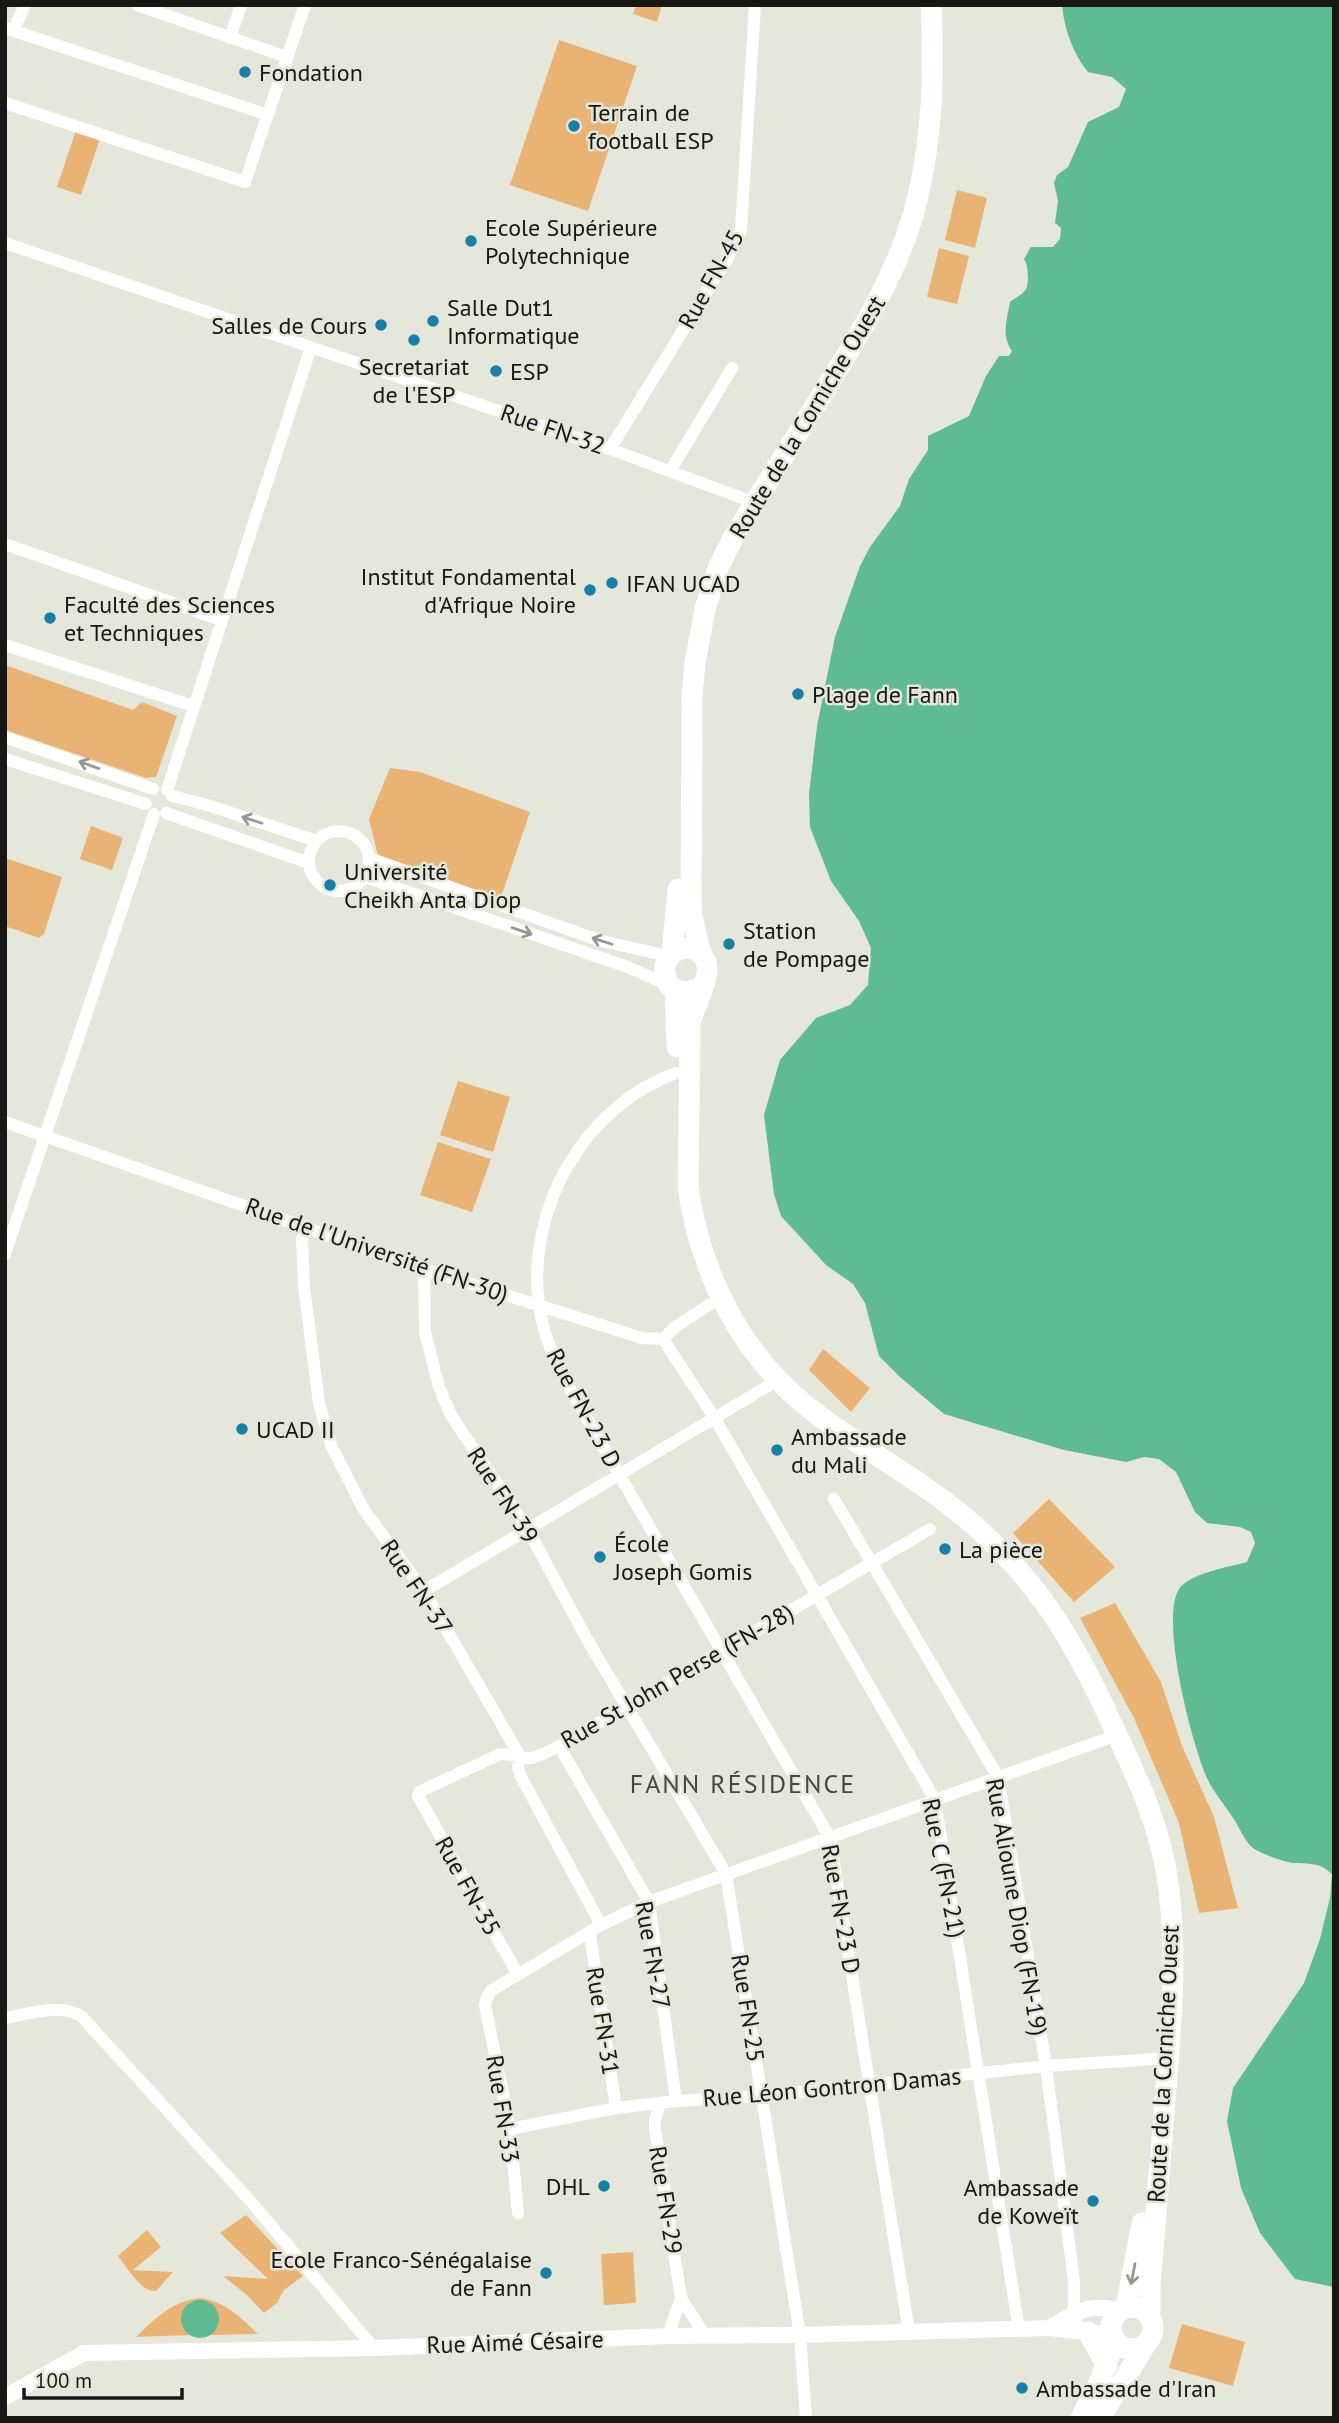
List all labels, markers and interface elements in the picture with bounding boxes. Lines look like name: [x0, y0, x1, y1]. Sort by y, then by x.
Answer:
place label: Fondation: [259, 57, 363, 88]
marker: Fondation: [237, 64, 253, 80]
place label: Terrain de football ESP: [588, 97, 714, 156]
marker: Terrain de football ESP: [566, 118, 582, 134]
place label: Ecole Supérieure Polytechnique: [485, 212, 658, 271]
street label: Rue FN-45: [671, 224, 751, 334]
marker: Ecole Supérieure Polytechnique: [463, 233, 479, 249]
street label: Route de la Corniche Ouest: [722, 290, 892, 544]
place label: Salle Dut1 Informatique: [447, 292, 580, 351]
place label: Salles de Cours: [211, 310, 367, 341]
marker: Salle Dut1 Informatique: [425, 313, 441, 329]
marker: Salles de Cours: [373, 317, 389, 333]
marker: Secretariat de l'ESP: [406, 332, 422, 348]
place label: Secretariat de l'ESP: [359, 351, 469, 410]
place label: ESP: [510, 356, 549, 387]
marker: ESP: [488, 363, 504, 379]
street label: Rue FN-32: [496, 397, 610, 461]
place label: Institut Fondamental d'Afrique Noire: [361, 561, 576, 620]
place label: IFAN UCAD: [626, 568, 740, 599]
marker: IFAN UCAD: [604, 575, 620, 591]
marker: Institut Fondamental d'Afrique Noire: [582, 582, 598, 598]
place label: Faculté des Sciences et Techniques: [64, 589, 275, 648]
marker: Faculté des Sciences et Techniques: [42, 610, 58, 626]
place label: Plage de Fann: [812, 679, 958, 710]
marker: Plage de Fann: [790, 686, 806, 702]
one-way arrow: [78, 758, 100, 770]
one-way arrow: [241, 813, 263, 825]
place label: Université Cheikh Anta Diop: [344, 856, 521, 915]
marker: Université Cheikh Anta Diop: [322, 877, 338, 893]
place label: Station de Pompage: [743, 915, 869, 974]
one-way arrow: [511, 925, 533, 938]
one-way arrow: [591, 934, 613, 947]
marker: Station de Pompage: [721, 936, 737, 952]
street label: Rue de l'Université (FN-30): [241, 1190, 513, 1310]
street label: Rue FN-23 D: [540, 1343, 628, 1473]
place label: UCAD II: [256, 1414, 335, 1445]
marker: UCAD II: [234, 1421, 250, 1437]
place label: Ambassade du Mali: [791, 1421, 907, 1480]
street label: Rue FN-39: [460, 1441, 546, 1549]
marker: Ambassade du Mali: [769, 1442, 785, 1458]
place label: École Joseph Gomis: [613, 1528, 752, 1587]
street label: Rue FN-37: [374, 1533, 460, 1641]
place label: La pièce: [959, 1534, 1043, 1565]
marker: La pièce: [937, 1541, 953, 1557]
marker: École Joseph Gomis: [592, 1549, 608, 1565]
street label: Rue St John Perse (FN-28): [555, 1597, 799, 1755]
district label: FANN RÉSIDENCE: [630, 1767, 856, 1800]
street label: Rue Alioune Diop (FN-19): [979, 1776, 1055, 2038]
street label: Rue C (FN-21): [915, 1796, 973, 1940]
street label: Rue FN-35: [428, 1831, 508, 1941]
street label: Rue FN-23 D: [814, 1842, 868, 1976]
street label: Rue FN-27: [628, 1899, 678, 2011]
street label: Route de la Corniche Ouest: [1140, 1924, 1186, 2204]
street label: Rue FN-25: [724, 1952, 772, 2064]
street label: Rue FN-31: [579, 1965, 627, 2077]
street label: Rue FN-33: [479, 2053, 527, 2165]
street label: Rue Léon Gontron Damas: [701, 2060, 963, 2114]
street label: Rue FN-29: [642, 2144, 690, 2256]
place label: DHL: [546, 2171, 590, 2202]
place label: Ambassade de Koweït: [963, 2172, 1079, 2231]
marker: DHL: [596, 2178, 612, 2194]
marker: Ambassade de Koweït: [1085, 2193, 1101, 2209]
place label: Ecole Franco-Sénégalaise de Fann: [271, 2244, 532, 2303]
one-way arrow: [1126, 2262, 1140, 2285]
marker: Ecole Franco-Sénégalaise de Fann: [538, 2265, 554, 2281]
street label: Rue Aimé Césaire: [426, 2323, 604, 2361]
scale bar: [24, 2356, 182, 2400]
text: 100 m: [35, 2367, 92, 2394]
place label: Ambassade d'Iran: [1036, 2373, 1216, 2404]
marker: Ambassade d'Iran: [1014, 2380, 1030, 2396]

